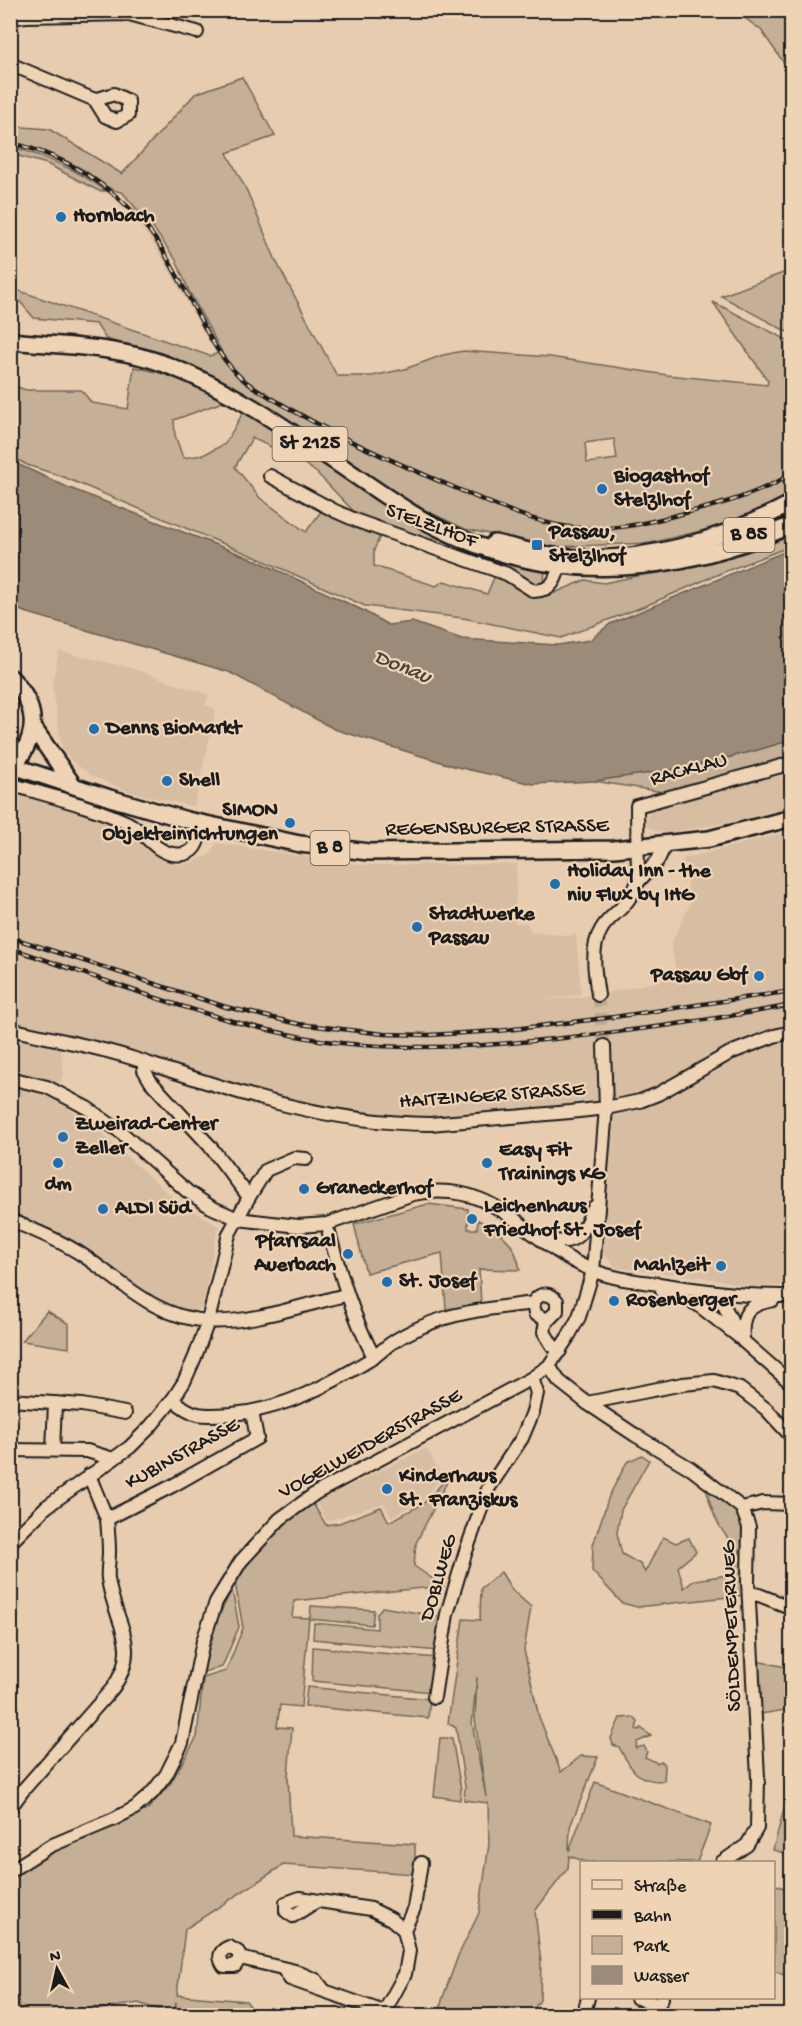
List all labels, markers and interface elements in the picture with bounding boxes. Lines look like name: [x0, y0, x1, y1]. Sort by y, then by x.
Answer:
place label: Hornbach: [73, 205, 155, 230]
marker: Hornbach: [54, 210, 68, 224]
road number: St 2125: [272, 427, 348, 461]
place label: Biogasthof Stelzlhof: [613, 465, 711, 514]
marker: Biogasthof Stelzlhof: [595, 482, 609, 496]
street label: STELZLHOF: [382, 499, 481, 555]
road number: B 85: [724, 518, 774, 552]
place label: Passau, Stelzlhof: [548, 521, 628, 570]
marker: Passau, Stelzlhof: [530, 538, 544, 552]
water label: Donau: [370, 645, 436, 692]
place label: Denns BioMarkt: [104, 717, 243, 742]
marker: Denns BioMarkt: [87, 722, 101, 736]
street label: RACKLAU: [648, 749, 730, 793]
place label: Shell: [179, 769, 220, 794]
marker: Shell: [160, 774, 174, 788]
place label: SIMON Objekteinrichtungen: [102, 799, 279, 848]
street label: REGENSBURGER STRASSE: [385, 815, 610, 843]
marker: SIMON Objekteinrichtungen: [283, 816, 297, 830]
road number: B 8: [310, 831, 350, 865]
place label: Holiday Inn - the niu Flux by IHG: [567, 860, 712, 909]
marker: Holiday Inn - the niu Flux by IHG: [548, 877, 562, 891]
place label: Stadtwerke Passau: [428, 903, 536, 952]
marker: Stadtwerke Passau: [410, 920, 424, 934]
place label: Passau Gbf: [650, 964, 750, 989]
marker: Passau Gbf: [752, 969, 766, 983]
street label: HAITZINGER STRASSE: [398, 1078, 587, 1116]
place label: Zweirad-Center Zeller: [75, 1113, 220, 1162]
marker: Zweirad-Center Zeller: [56, 1130, 70, 1144]
place label: Easy Fit Trainings KG: [497, 1139, 606, 1188]
marker: dm: [51, 1156, 65, 1170]
marker: Easy Fit Trainings KG: [480, 1156, 494, 1170]
place label: dm: [44, 1173, 72, 1198]
place label: Graneckerhof: [316, 1177, 435, 1202]
marker: Graneckerhof: [297, 1182, 311, 1196]
place label: Leichenhaus Friedhof St. Josef: [483, 1195, 643, 1244]
place label: ALDI Süd: [114, 1197, 193, 1222]
marker: ALDI Süd: [96, 1202, 110, 1216]
marker: Leichenhaus Friedhof St. Josef: [465, 1212, 479, 1226]
place label: Pfarrsaal Auerbach: [253, 1230, 337, 1279]
marker: Pfarrsaal Auerbach: [341, 1247, 355, 1261]
place label: Mahlzeit: [634, 1254, 711, 1279]
marker: Mahlzeit: [714, 1259, 728, 1273]
place label: St. Josef: [399, 1270, 478, 1295]
marker: St. Josef: [380, 1275, 394, 1289]
place label: Rosenberger: [625, 1289, 739, 1314]
marker: Rosenberger: [607, 1294, 621, 1308]
street label: VOGELWEIDERSTRASSE: [274, 1384, 468, 1506]
street label: KUBINSTRASSE: [121, 1413, 245, 1497]
place label: Kinderhaus St. Franziskus: [398, 1465, 518, 1514]
marker: Kinderhaus St. Franziskus: [380, 1482, 394, 1496]
street label: DOBLWEG: [415, 1531, 464, 1626]
street label: SÖLDENPETERWEG: [717, 1539, 748, 1712]
legend: [580, 1861, 775, 1999]
text: Straße: [634, 1877, 687, 1898]
text: Bahn: [633, 1907, 672, 1928]
text: Park: [633, 1937, 670, 1958]
north arrow: [27, 1939, 87, 1999]
text: N: [49, 1947, 62, 1968]
text: Wasser: [634, 1967, 690, 1988]

